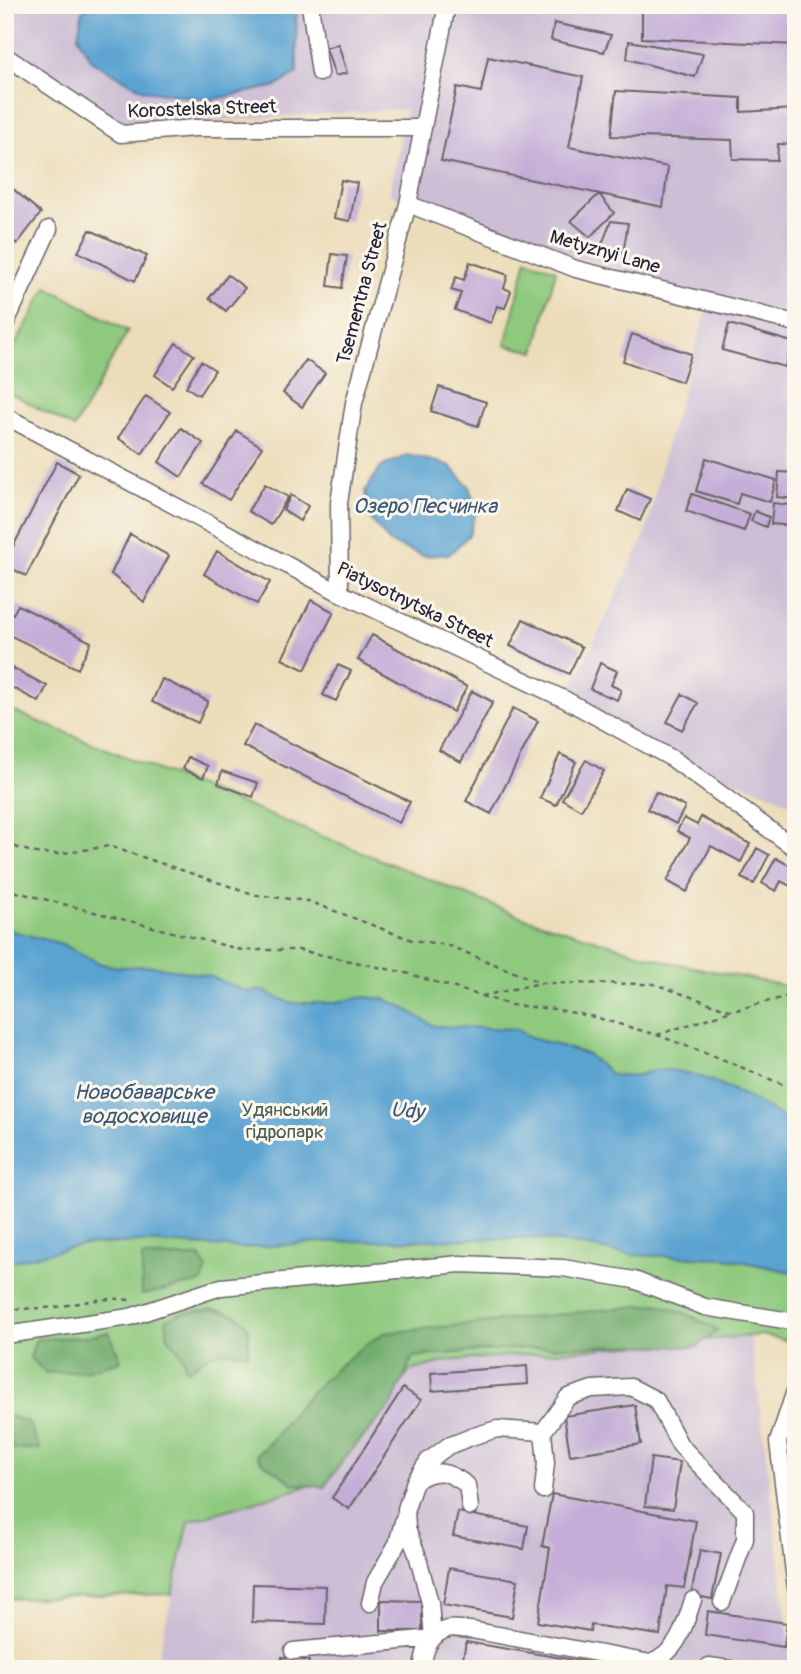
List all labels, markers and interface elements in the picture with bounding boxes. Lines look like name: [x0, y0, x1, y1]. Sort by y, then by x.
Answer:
street label: Korostelska Street: [127, 94, 277, 124]
street label: Tsementna Street: [331, 219, 393, 367]
street label: Metyznyi Lane: [547, 225, 664, 279]
water label: Озеро Песчинка: [353, 493, 498, 520]
street label: Piatysotnytska Street: [333, 557, 498, 653]
water label: Новобаварське водосховище: [74, 1079, 216, 1130]
water label: Udy: [389, 1096, 428, 1126]
park label: Удянський гідропарк: [242, 1098, 328, 1144]

